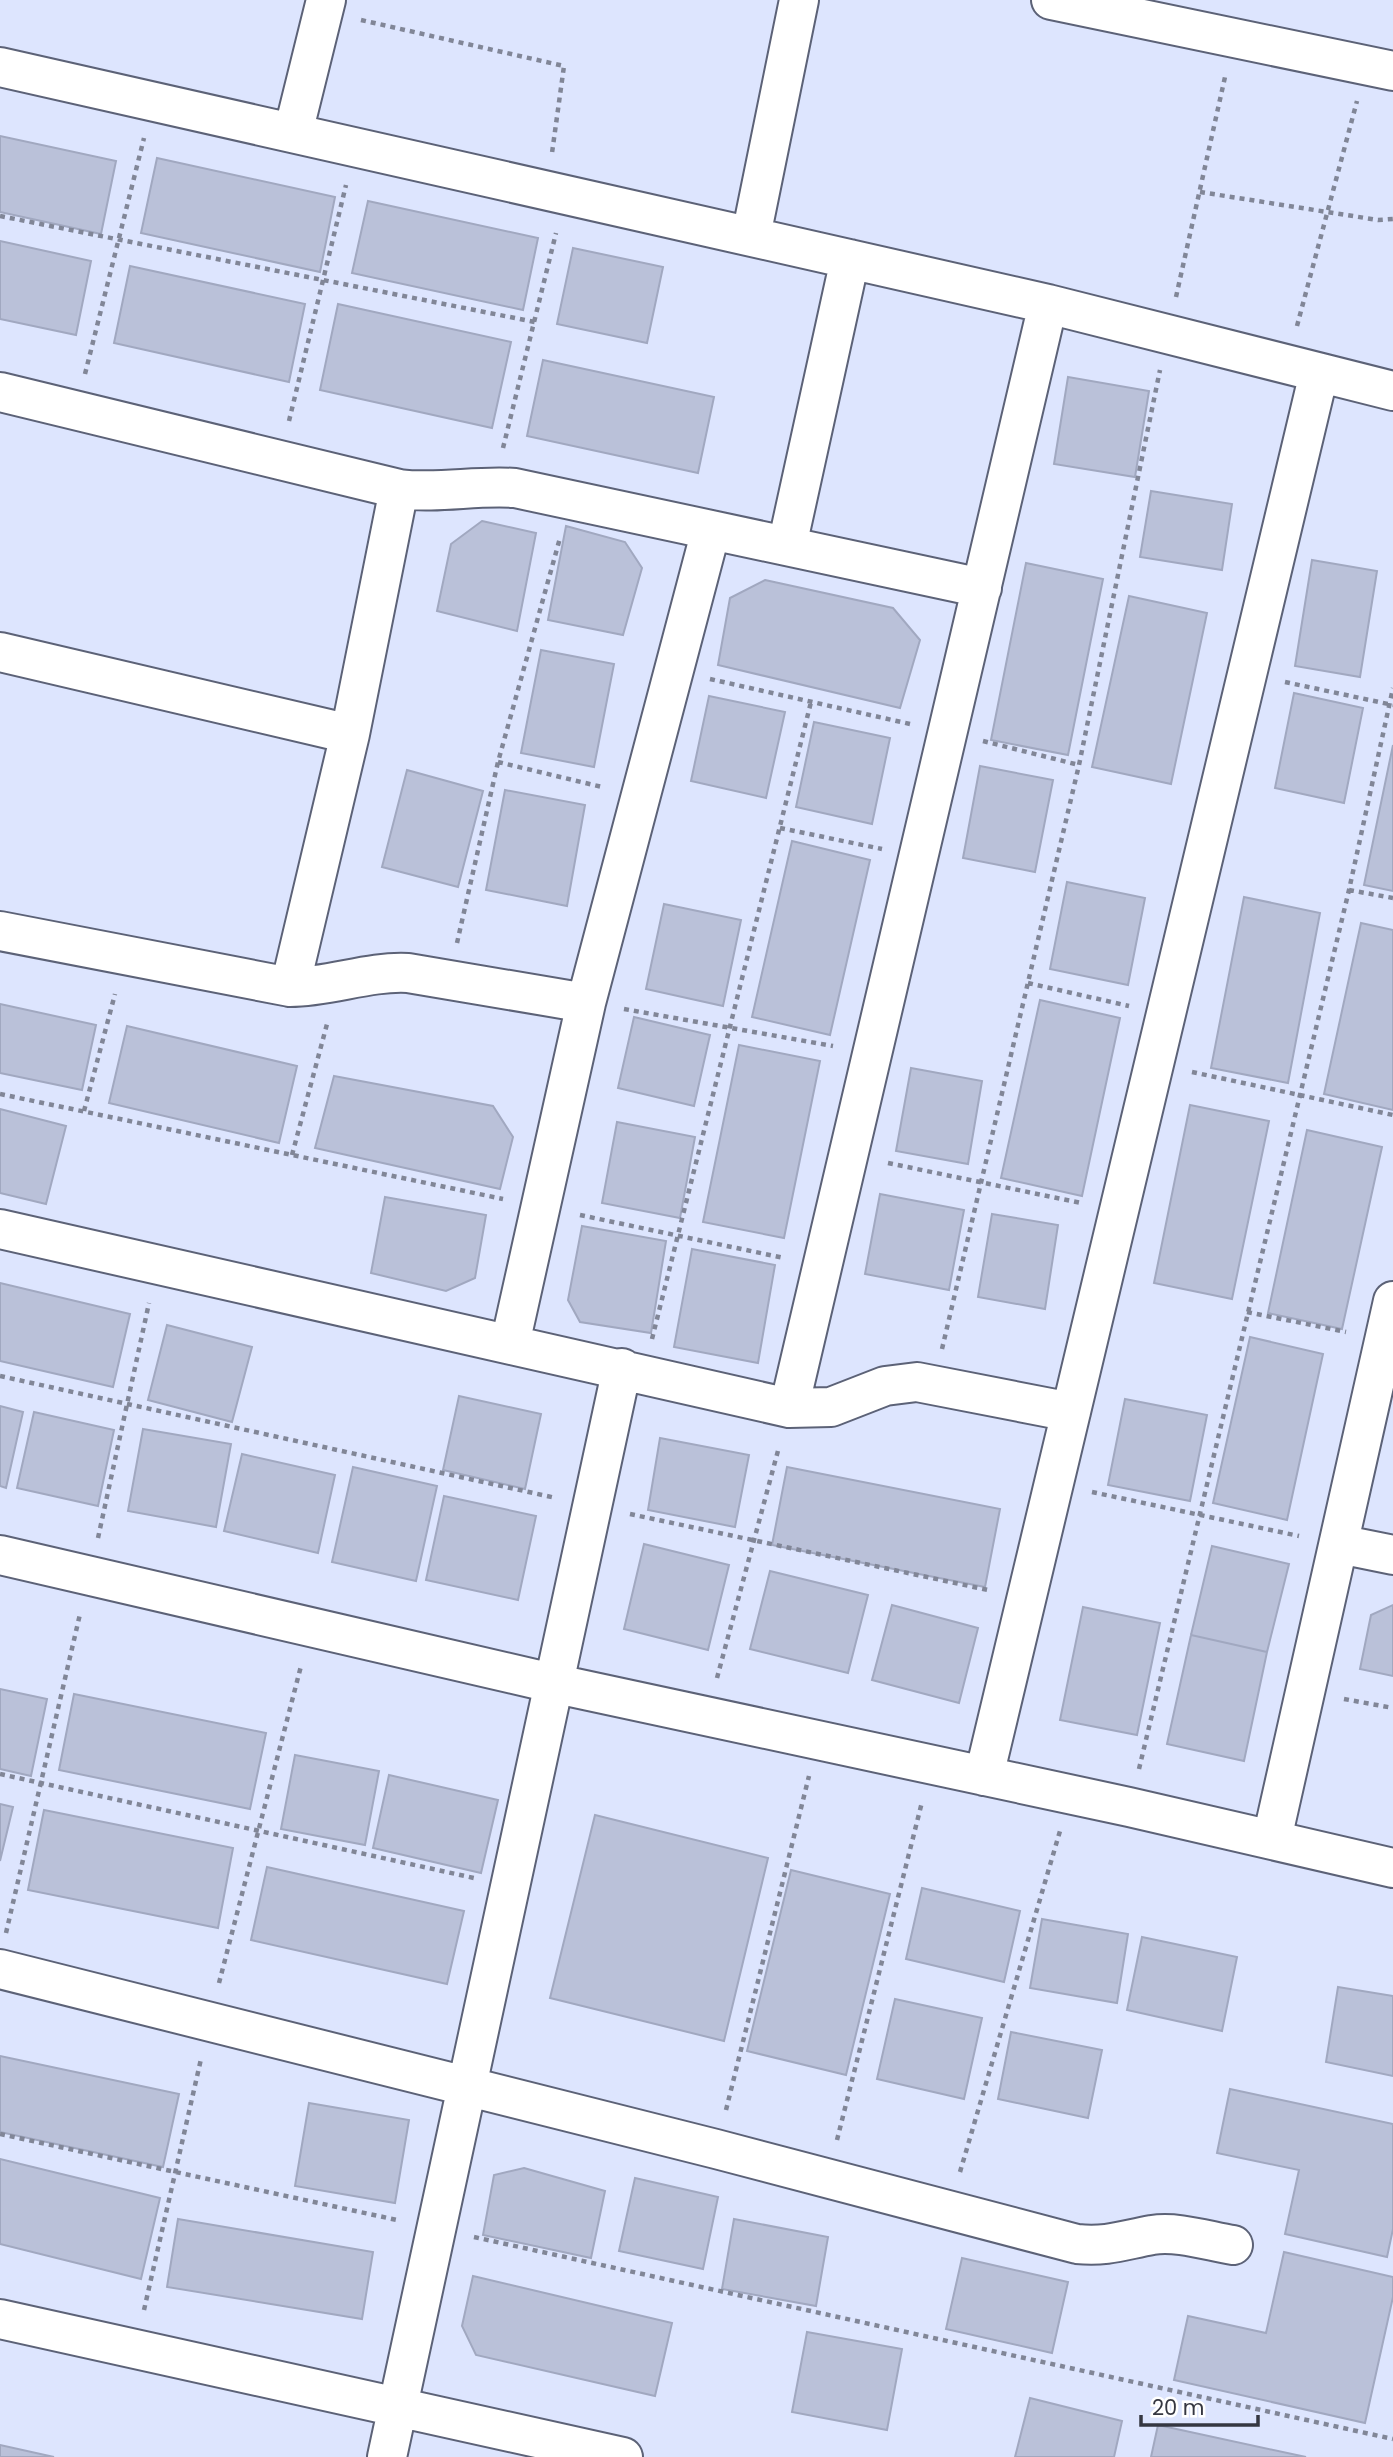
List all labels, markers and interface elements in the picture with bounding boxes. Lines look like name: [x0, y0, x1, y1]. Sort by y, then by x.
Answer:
scale bar: [1141, 2384, 1258, 2428]
text: 20 m: [1152, 2393, 1205, 2422]

